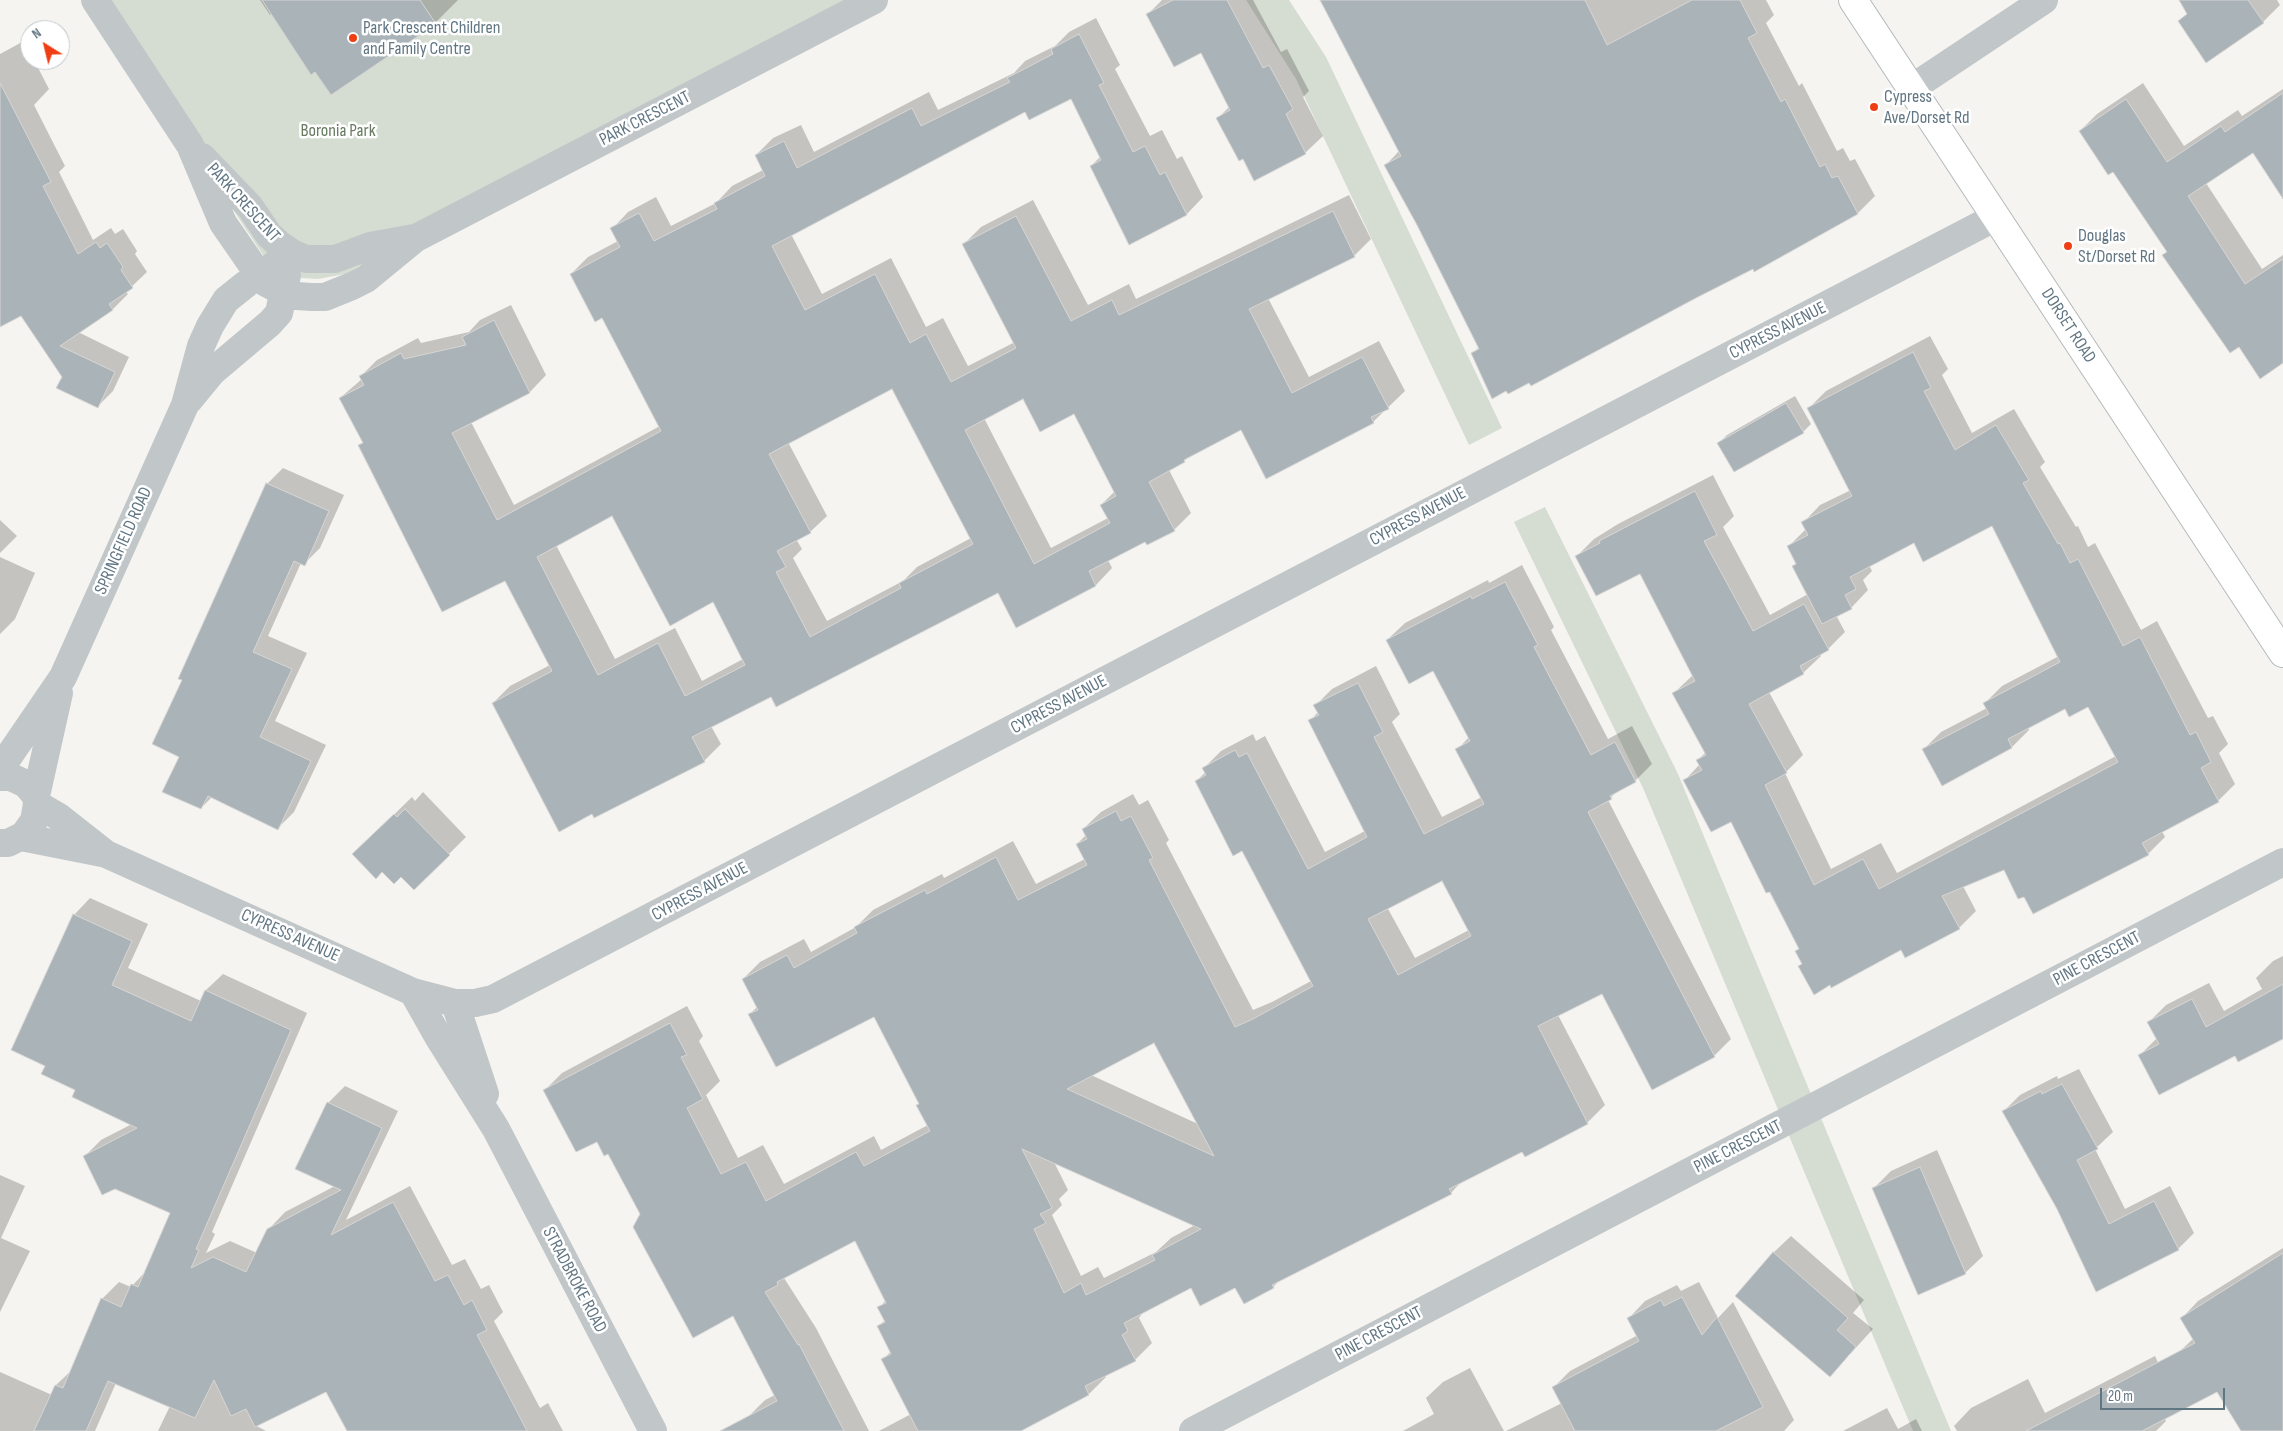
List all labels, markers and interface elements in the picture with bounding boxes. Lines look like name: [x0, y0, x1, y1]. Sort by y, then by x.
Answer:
place label: Park Crescent Children and Family Centre: [363, 17, 500, 59]
north arrow: [20, 20, 70, 70]
text: N: [28, 24, 44, 42]
marker: Park Crescent Children and Family Centre: [347, 32, 359, 44]
place label: Cypress Ave/Dorset Rd: [1884, 86, 1970, 128]
street label: PARK CRESCENT: [596, 87, 694, 151]
marker: Cypress Ave/Dorset Rd: [1868, 101, 1880, 113]
park label: Boronia Park: [300, 120, 376, 142]
street label: PARK CRESCENT: [202, 159, 284, 247]
place label: Douglas St/Dorset Rd: [2078, 225, 2155, 268]
marker: Douglas St/Dorset Rd: [2062, 240, 2074, 252]
street label: DORSET ROAD: [2036, 285, 2100, 367]
street label: CYPRESS AVENUE: [1726, 297, 1830, 365]
street label: CYPRESS AVENUE: [1366, 483, 1470, 551]
street label: SPRINGFIELD ROAD: [91, 484, 157, 598]
street label: CYPRESS AVENUE: [1007, 671, 1111, 739]
street label: CYPRESS AVENUE: [648, 858, 752, 926]
street label: CYPRESS AVENUE: [237, 905, 343, 967]
street label: PINE CRESCENT: [2050, 927, 2144, 991]
street label: PINE CRESCENT: [1691, 1116, 1785, 1178]
street label: STRADBROKE ROAD: [537, 1223, 611, 1337]
street label: PINE CRESCENT: [1332, 1302, 1426, 1366]
scale bar: [2103, 1378, 2228, 1410]
text: 20 m: [2108, 1387, 2133, 1406]

